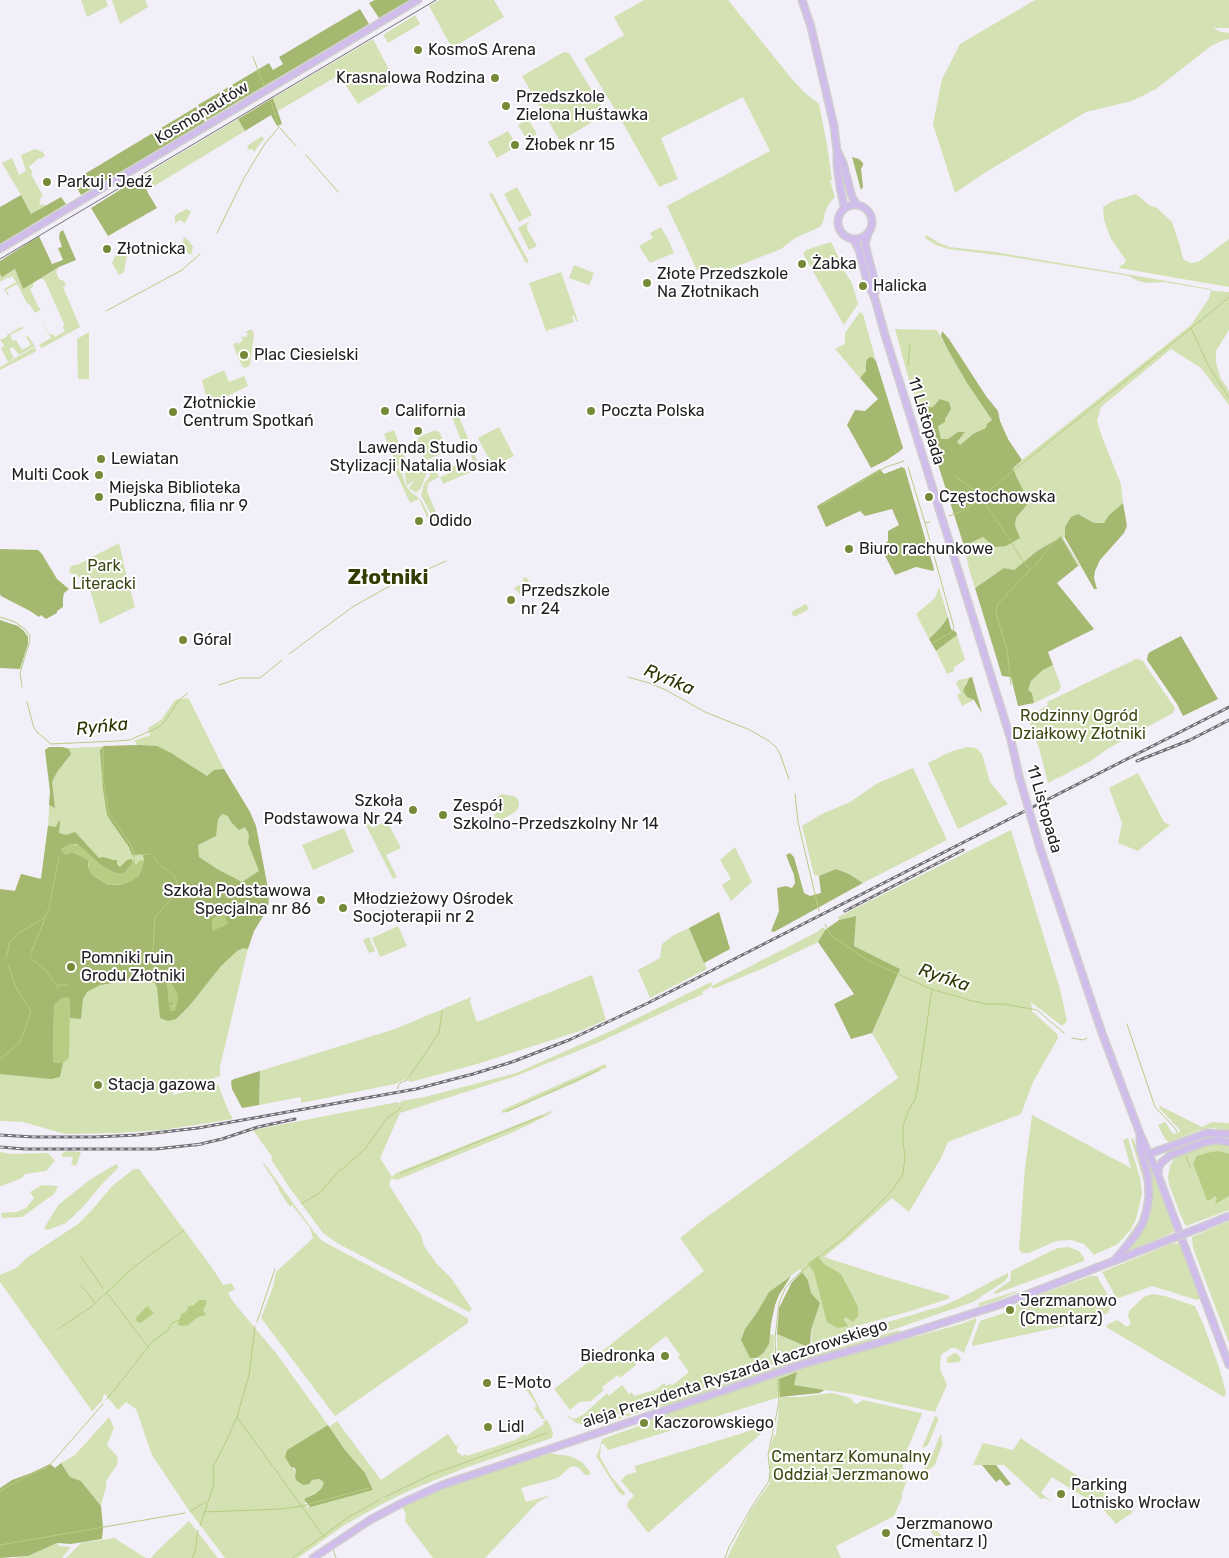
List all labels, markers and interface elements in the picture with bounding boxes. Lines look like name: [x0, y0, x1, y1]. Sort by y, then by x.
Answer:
place label: KosmoS Arena: [428, 40, 536, 60]
marker: KosmoS Arena: [412, 44, 424, 56]
place label: Krasnalowa Rodzina: [336, 68, 485, 88]
marker: Krasnalowa Rodzina: [489, 72, 501, 84]
street label: Kosmonautów: [152, 77, 252, 149]
place label: Przedszkole Zielona Huśtawka: [516, 87, 648, 125]
marker: Przedszkole Zielona Huśtawka: [500, 100, 512, 112]
place label: Żłobek nr 15: [525, 135, 615, 155]
marker: Żłobek nr 15: [509, 139, 521, 151]
place label: Parkuj i Jedź: [57, 172, 153, 192]
marker: Parkuj i Jedź: [41, 176, 53, 188]
place label: Złotnicka: [117, 239, 186, 259]
marker: Złotnicka: [101, 243, 113, 255]
place label: Żabka: [812, 254, 857, 274]
marker: Żabka: [796, 258, 808, 270]
place label: Złote Przedszkole Na Złotnikach: [657, 264, 788, 302]
place label: Halicka: [873, 276, 927, 296]
marker: Złote Przedszkole Na Złotnikach: [641, 277, 653, 289]
marker: Halicka: [857, 280, 869, 292]
place label: Plac Ciesielski: [254, 345, 358, 365]
marker: Plac Ciesielski: [238, 349, 250, 361]
street label: 11 Listopada: [904, 375, 948, 467]
place label: Złotnickie Centrum Spotkań: [183, 393, 314, 431]
place label: California: [395, 401, 466, 421]
place label: Poczta Polska: [601, 401, 705, 421]
marker: California: [379, 405, 391, 417]
marker: Poczta Polska: [585, 405, 597, 417]
marker: Złotnickie Centrum Spotkań: [167, 406, 179, 418]
marker: Lawenda Studio Stylizacji Natalia Wosiak: [412, 425, 424, 437]
place label: Lawenda Studio Stylizacji Natalia Wosiak: [330, 438, 506, 476]
place label: Lewiatan: [111, 449, 179, 469]
marker: Lewiatan: [95, 453, 107, 465]
place label: Multi Cook: [11, 465, 89, 485]
marker: Multi Cook: [93, 469, 105, 481]
place label: Miejska Biblioteka Publiczna, filia nr 9: [109, 478, 248, 516]
place label: Częstochowska: [939, 487, 1056, 507]
marker: Miejska Biblioteka Publiczna, filia nr 9: [93, 491, 105, 503]
marker: Częstochowska: [923, 491, 935, 503]
place label: Odido: [429, 511, 472, 531]
marker: Odido: [413, 515, 425, 527]
place label: Biuro rachunkowe: [859, 539, 993, 559]
marker: Biuro rachunkowe: [843, 543, 855, 555]
park label: Park Literacki: [72, 556, 136, 594]
district label: Złotniki: [347, 565, 429, 591]
place label: Przedszkole nr 24: [521, 581, 610, 619]
marker: Przedszkole nr 24: [505, 594, 517, 606]
place label: Góral: [193, 630, 232, 650]
marker: Góral: [177, 634, 189, 646]
water label: Ryńka: [641, 660, 697, 700]
park label: Rodzinny Ogród Działkowy Złotniki: [1012, 706, 1146, 744]
water label: Ryńka: [75, 714, 129, 740]
street label: 11 Listopada: [1022, 763, 1066, 855]
place label: Szkoła Podstawowa Nr 24: [264, 791, 403, 829]
place label: Zespół Szkolno-Przedszkolny Nr 14: [453, 796, 659, 834]
marker: Szkoła Podstawowa Nr 24: [407, 804, 419, 816]
marker: Zespół Szkolno-Przedszkolny Nr 14: [437, 809, 449, 821]
place label: Szkoła Podstawowa Specjalna nr 86: [164, 881, 311, 919]
place label: Młodzieżowy Ośrodek Socjoterapii nr 2: [353, 889, 513, 927]
marker: Szkoła Podstawowa Specjalna nr 86: [315, 894, 327, 906]
marker: Młodzieżowy Ośrodek Socjoterapii nr 2: [337, 902, 349, 914]
place label: Pomniki ruin Grodu Złotniki: [81, 948, 185, 986]
water label: Ryńka: [916, 959, 972, 997]
marker: Pomniki ruin Grodu Złotniki: [65, 961, 77, 973]
place label: Stacja gazowa: [108, 1075, 215, 1095]
marker: Stacja gazowa: [92, 1079, 104, 1091]
place label: Jerzmanowo (Cmentarz): [1020, 1291, 1117, 1329]
marker: Jerzmanowo (Cmentarz): [1004, 1304, 1016, 1316]
street label: aleja Prezydenta Ryszarda Kaczorowskiego: [580, 1315, 890, 1433]
place label: Biedronka: [580, 1346, 655, 1366]
marker: Biedronka: [659, 1350, 671, 1362]
place label: E-Moto: [497, 1373, 551, 1393]
marker: E-Moto: [481, 1377, 493, 1389]
place label: Kaczorowskiego: [654, 1413, 774, 1433]
place label: Lidl: [498, 1417, 524, 1437]
marker: Kaczorowskiego: [638, 1417, 650, 1429]
marker: Lidl: [482, 1421, 494, 1433]
park label: Cmentarz Komunalny Oddział Jerzmanowo: [771, 1447, 931, 1485]
place label: Parking Lotnisko Wrocław: [1071, 1475, 1201, 1513]
marker: Parking Lotnisko Wrocław: [1055, 1488, 1067, 1500]
place label: Jerzmanowo (Cmentarz I): [896, 1514, 993, 1552]
marker: Jerzmanowo (Cmentarz I): [880, 1527, 892, 1539]

